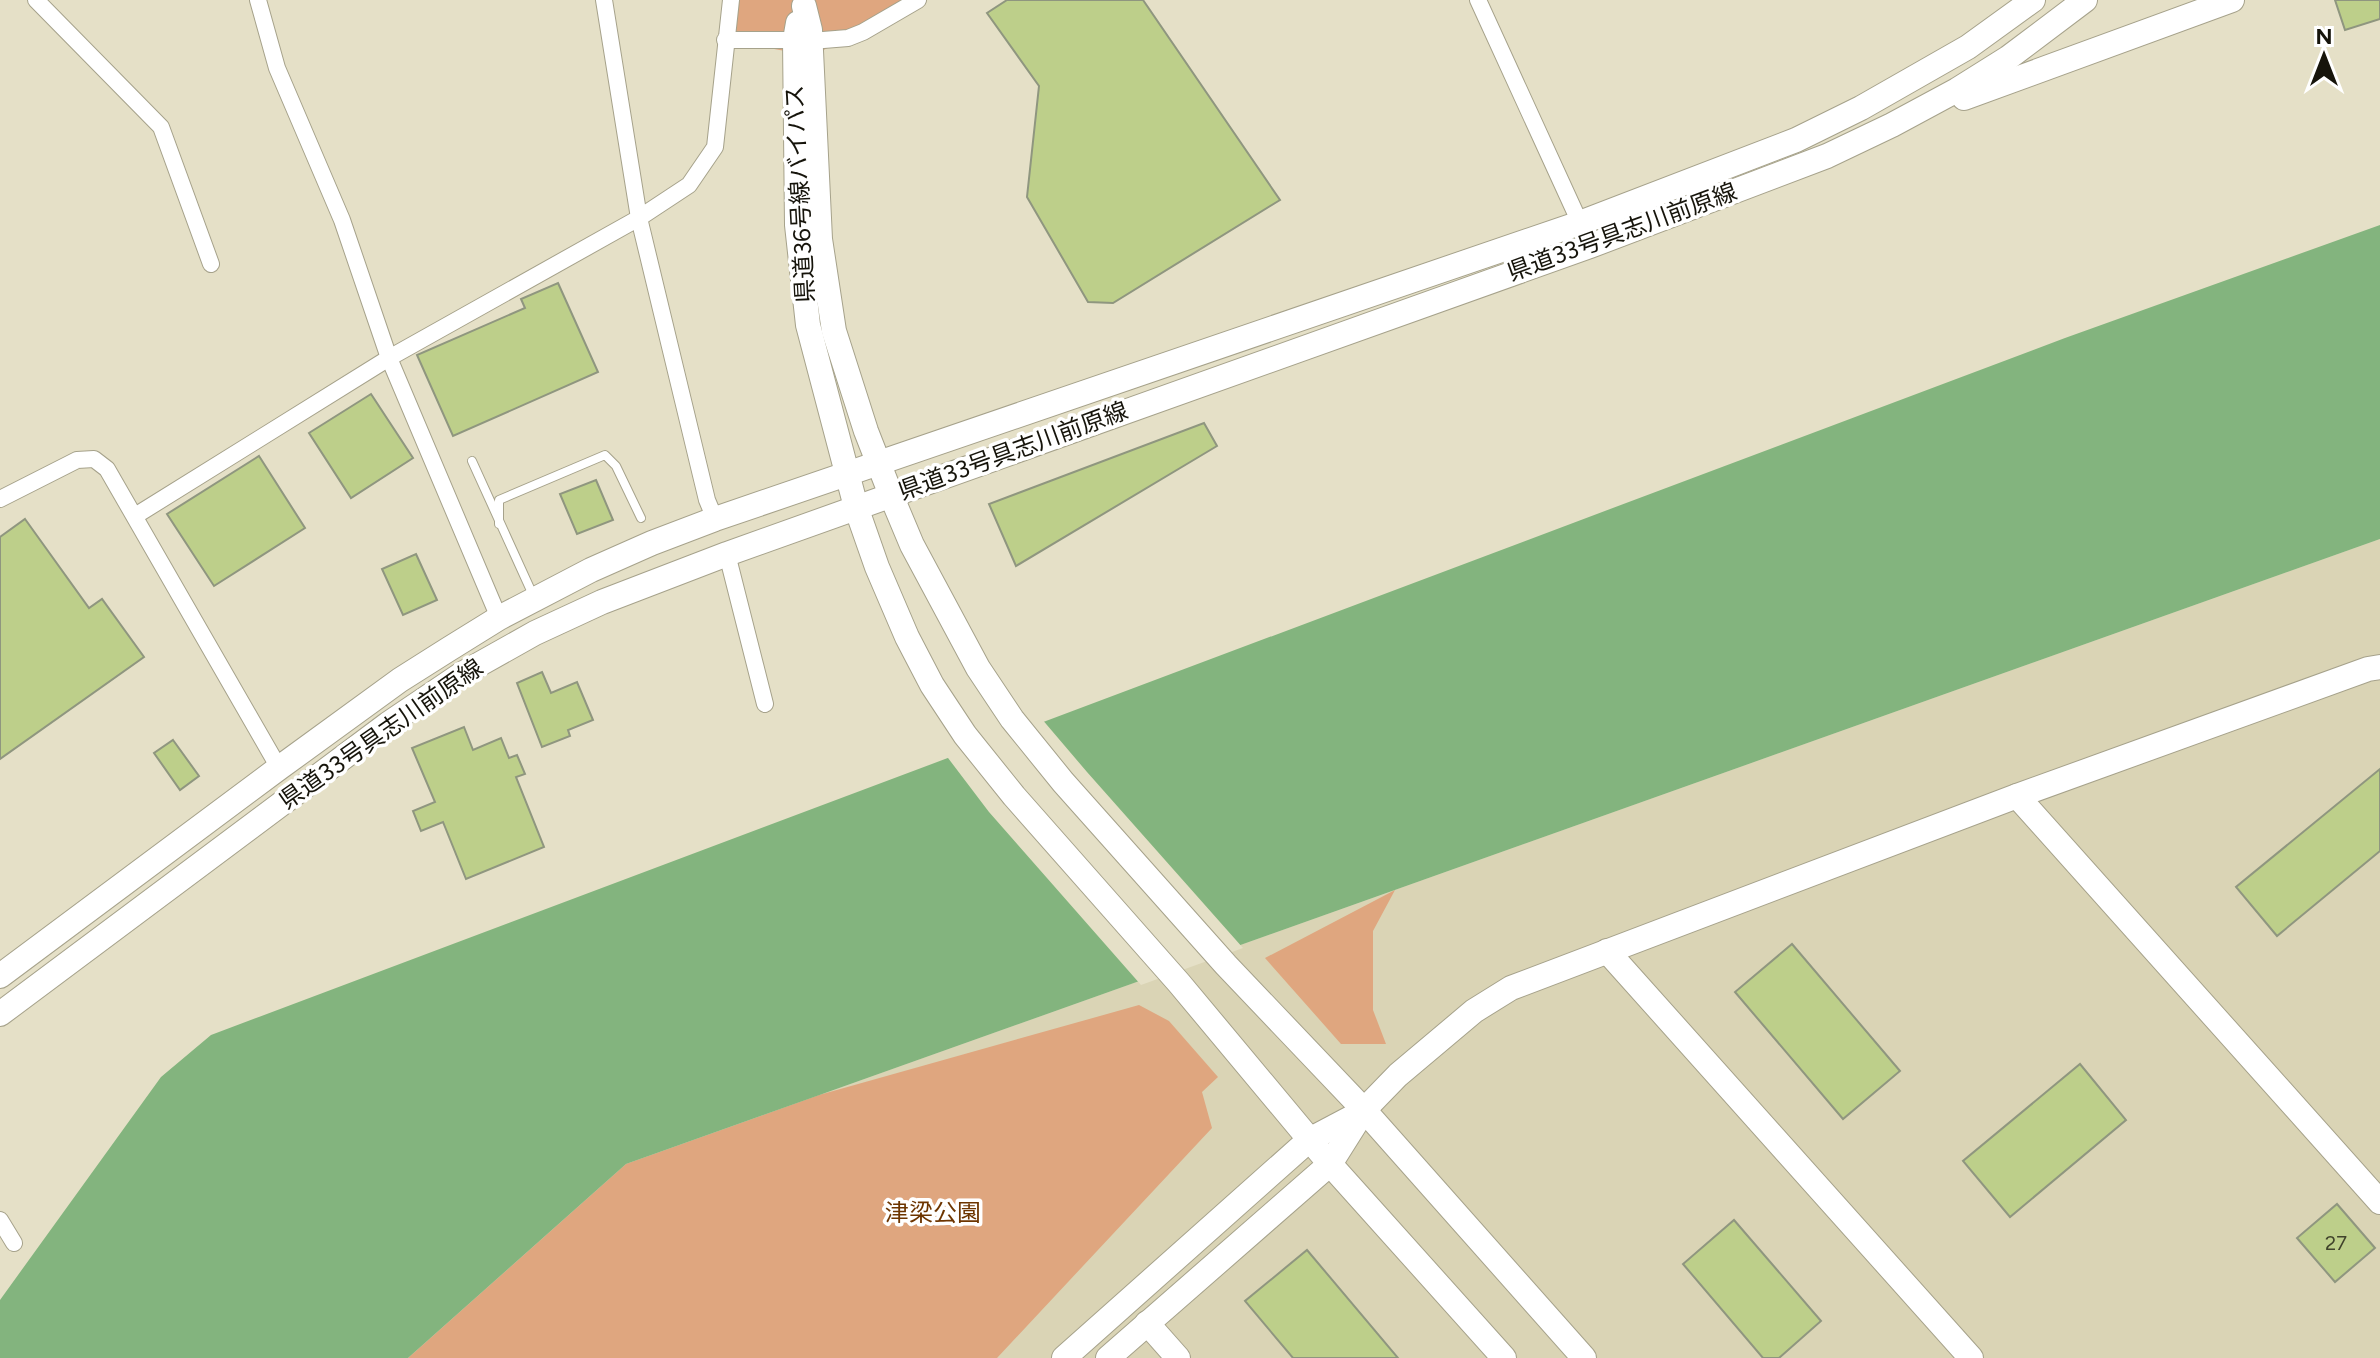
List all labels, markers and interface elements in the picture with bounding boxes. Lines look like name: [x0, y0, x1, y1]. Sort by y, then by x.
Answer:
north arrow: [2284, 16, 2364, 96]
text: N: [2315, 23, 2333, 50]
street label: 県道36号線バイパス: [779, 84, 820, 304]
street label: 県道33号具志川前原線: [1503, 176, 1741, 287]
street label: 県道33号具志川前原線: [894, 395, 1132, 506]
street label: 県道33号具志川前原線: [273, 652, 488, 815]
park label: 津梁公園: [885, 1198, 981, 1227]
house number: 27: [2325, 1231, 2347, 1255]

